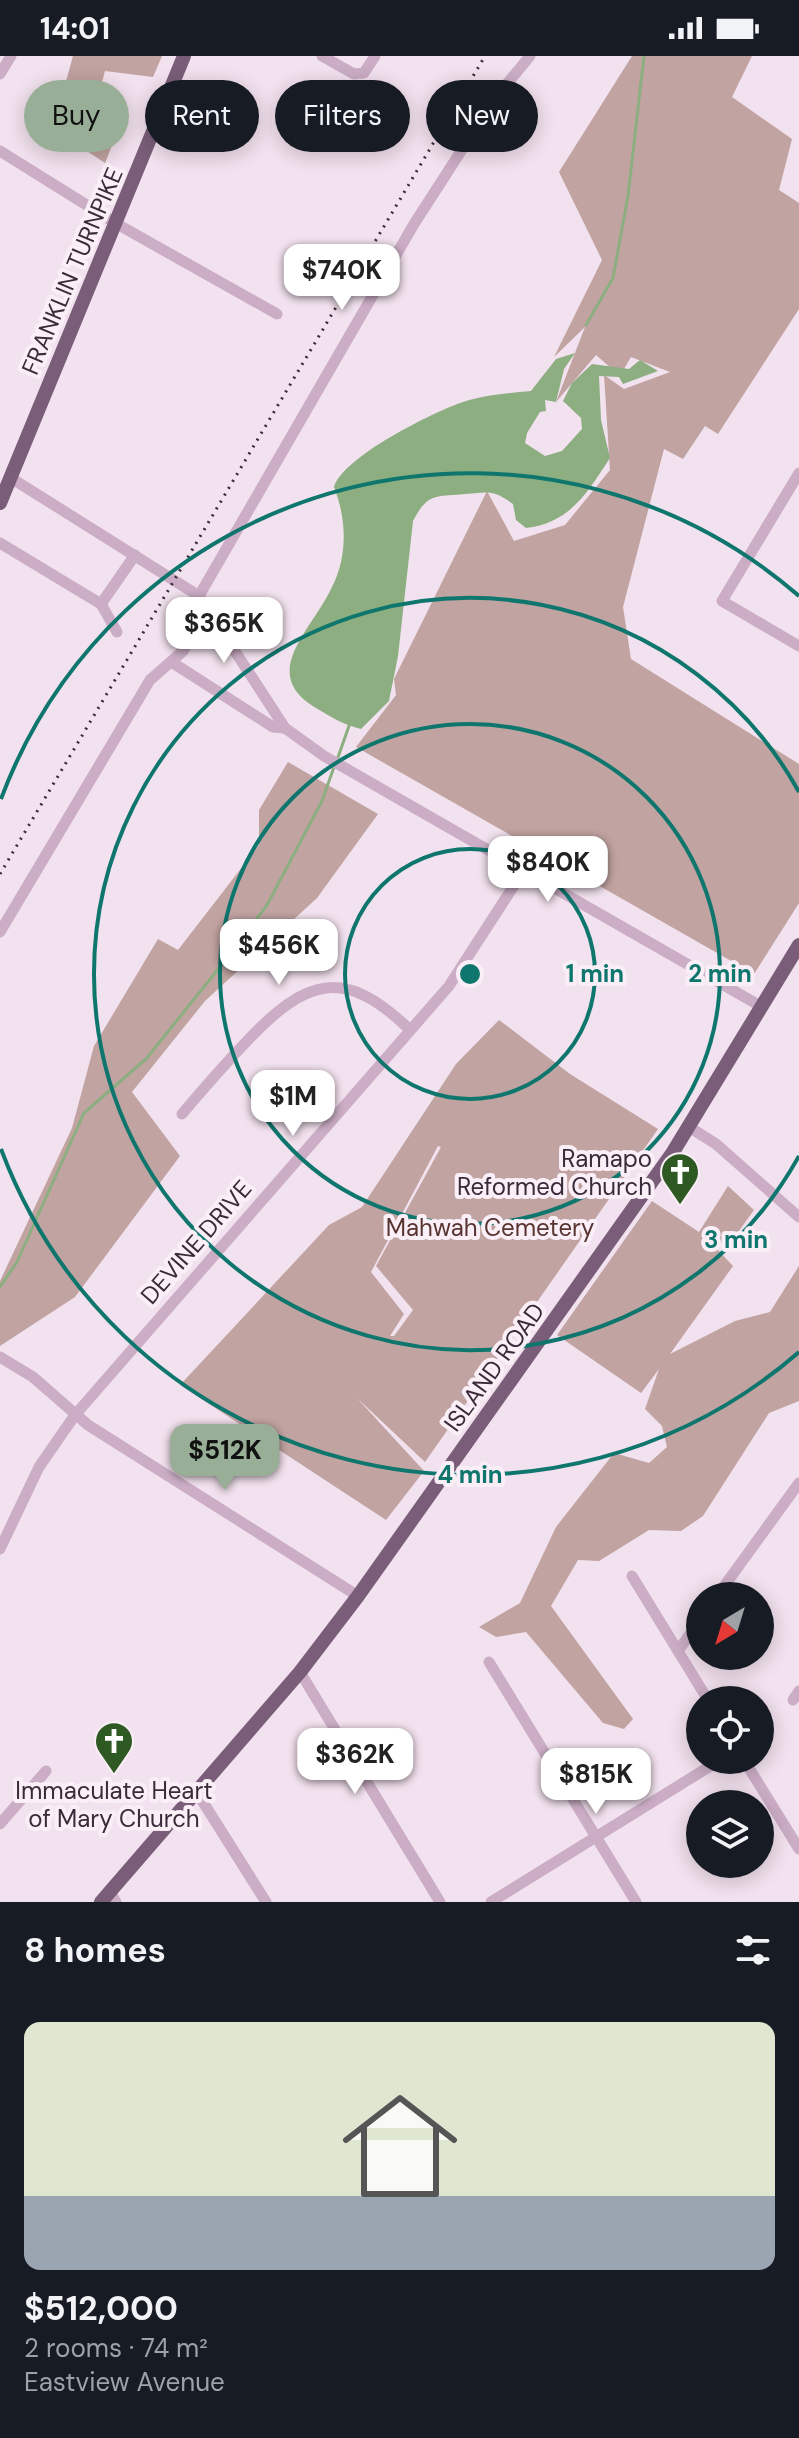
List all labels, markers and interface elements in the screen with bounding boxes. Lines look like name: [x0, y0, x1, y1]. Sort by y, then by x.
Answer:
text: 14:01: [40, 9, 110, 48]
chip: Buy: [24, 80, 129, 152]
chip: Rent: [145, 80, 259, 152]
chip: Filters: [275, 80, 410, 152]
chip: New: [426, 80, 538, 152]
street label: FRANKLIN TURNPIKE: [14, 163, 130, 379]
pin: $740K: [286, 244, 398, 312]
text: $740K: [302, 253, 382, 287]
pin: $365K: [168, 597, 280, 665]
text: $365K: [184, 606, 264, 640]
pin: $840K: [492, 836, 604, 904]
text: $840K: [506, 845, 590, 879]
pin: $456K: [223, 919, 335, 987]
text: $456K: [238, 928, 320, 962]
text: 1 min: [566, 958, 624, 989]
text: 2 min: [688, 958, 752, 989]
centre of rings: [456, 960, 484, 988]
pin: $1M: [254, 1070, 332, 1138]
text: $1M: [269, 1079, 317, 1113]
place label: Ramapo Reformed Church: [457, 1143, 652, 1202]
church icon: Ramapo Reformed Church: [659, 1151, 701, 1206]
street label: DEVINE DRIVE: [134, 1174, 258, 1310]
park label: Mahwah Cemetery: [386, 1212, 594, 1243]
text: 3 min: [704, 1224, 768, 1255]
street label: ISLAND ROAD: [437, 1297, 551, 1437]
pin: $512K: [169, 1424, 281, 1492]
text: $512K: [188, 1433, 262, 1467]
text: 4 min: [437, 1459, 503, 1490]
north arrow: [686, 1582, 774, 1670]
map controls: [686, 1582, 774, 1878]
button: locate: [686, 1686, 774, 1774]
church icon: Immaculate Heart of Mary Church: [93, 1720, 135, 1775]
pin: $362K: [299, 1728, 411, 1796]
text: $362K: [315, 1737, 395, 1771]
pin: $815K: [540, 1748, 652, 1816]
text: $815K: [559, 1757, 633, 1791]
place label: Immaculate Heart of Mary Church: [15, 1775, 213, 1834]
button: layers: [686, 1790, 774, 1878]
text: 8 homes: [24, 1928, 166, 1973]
icon: filters: [731, 1928, 775, 1972]
icon: home: [328, 2074, 472, 2218]
text: $512,000: [24, 2286, 178, 2331]
text: 2 rooms · 74 m²: [24, 2331, 208, 2365]
text: Eastview Avenue: [24, 2365, 225, 2399]

